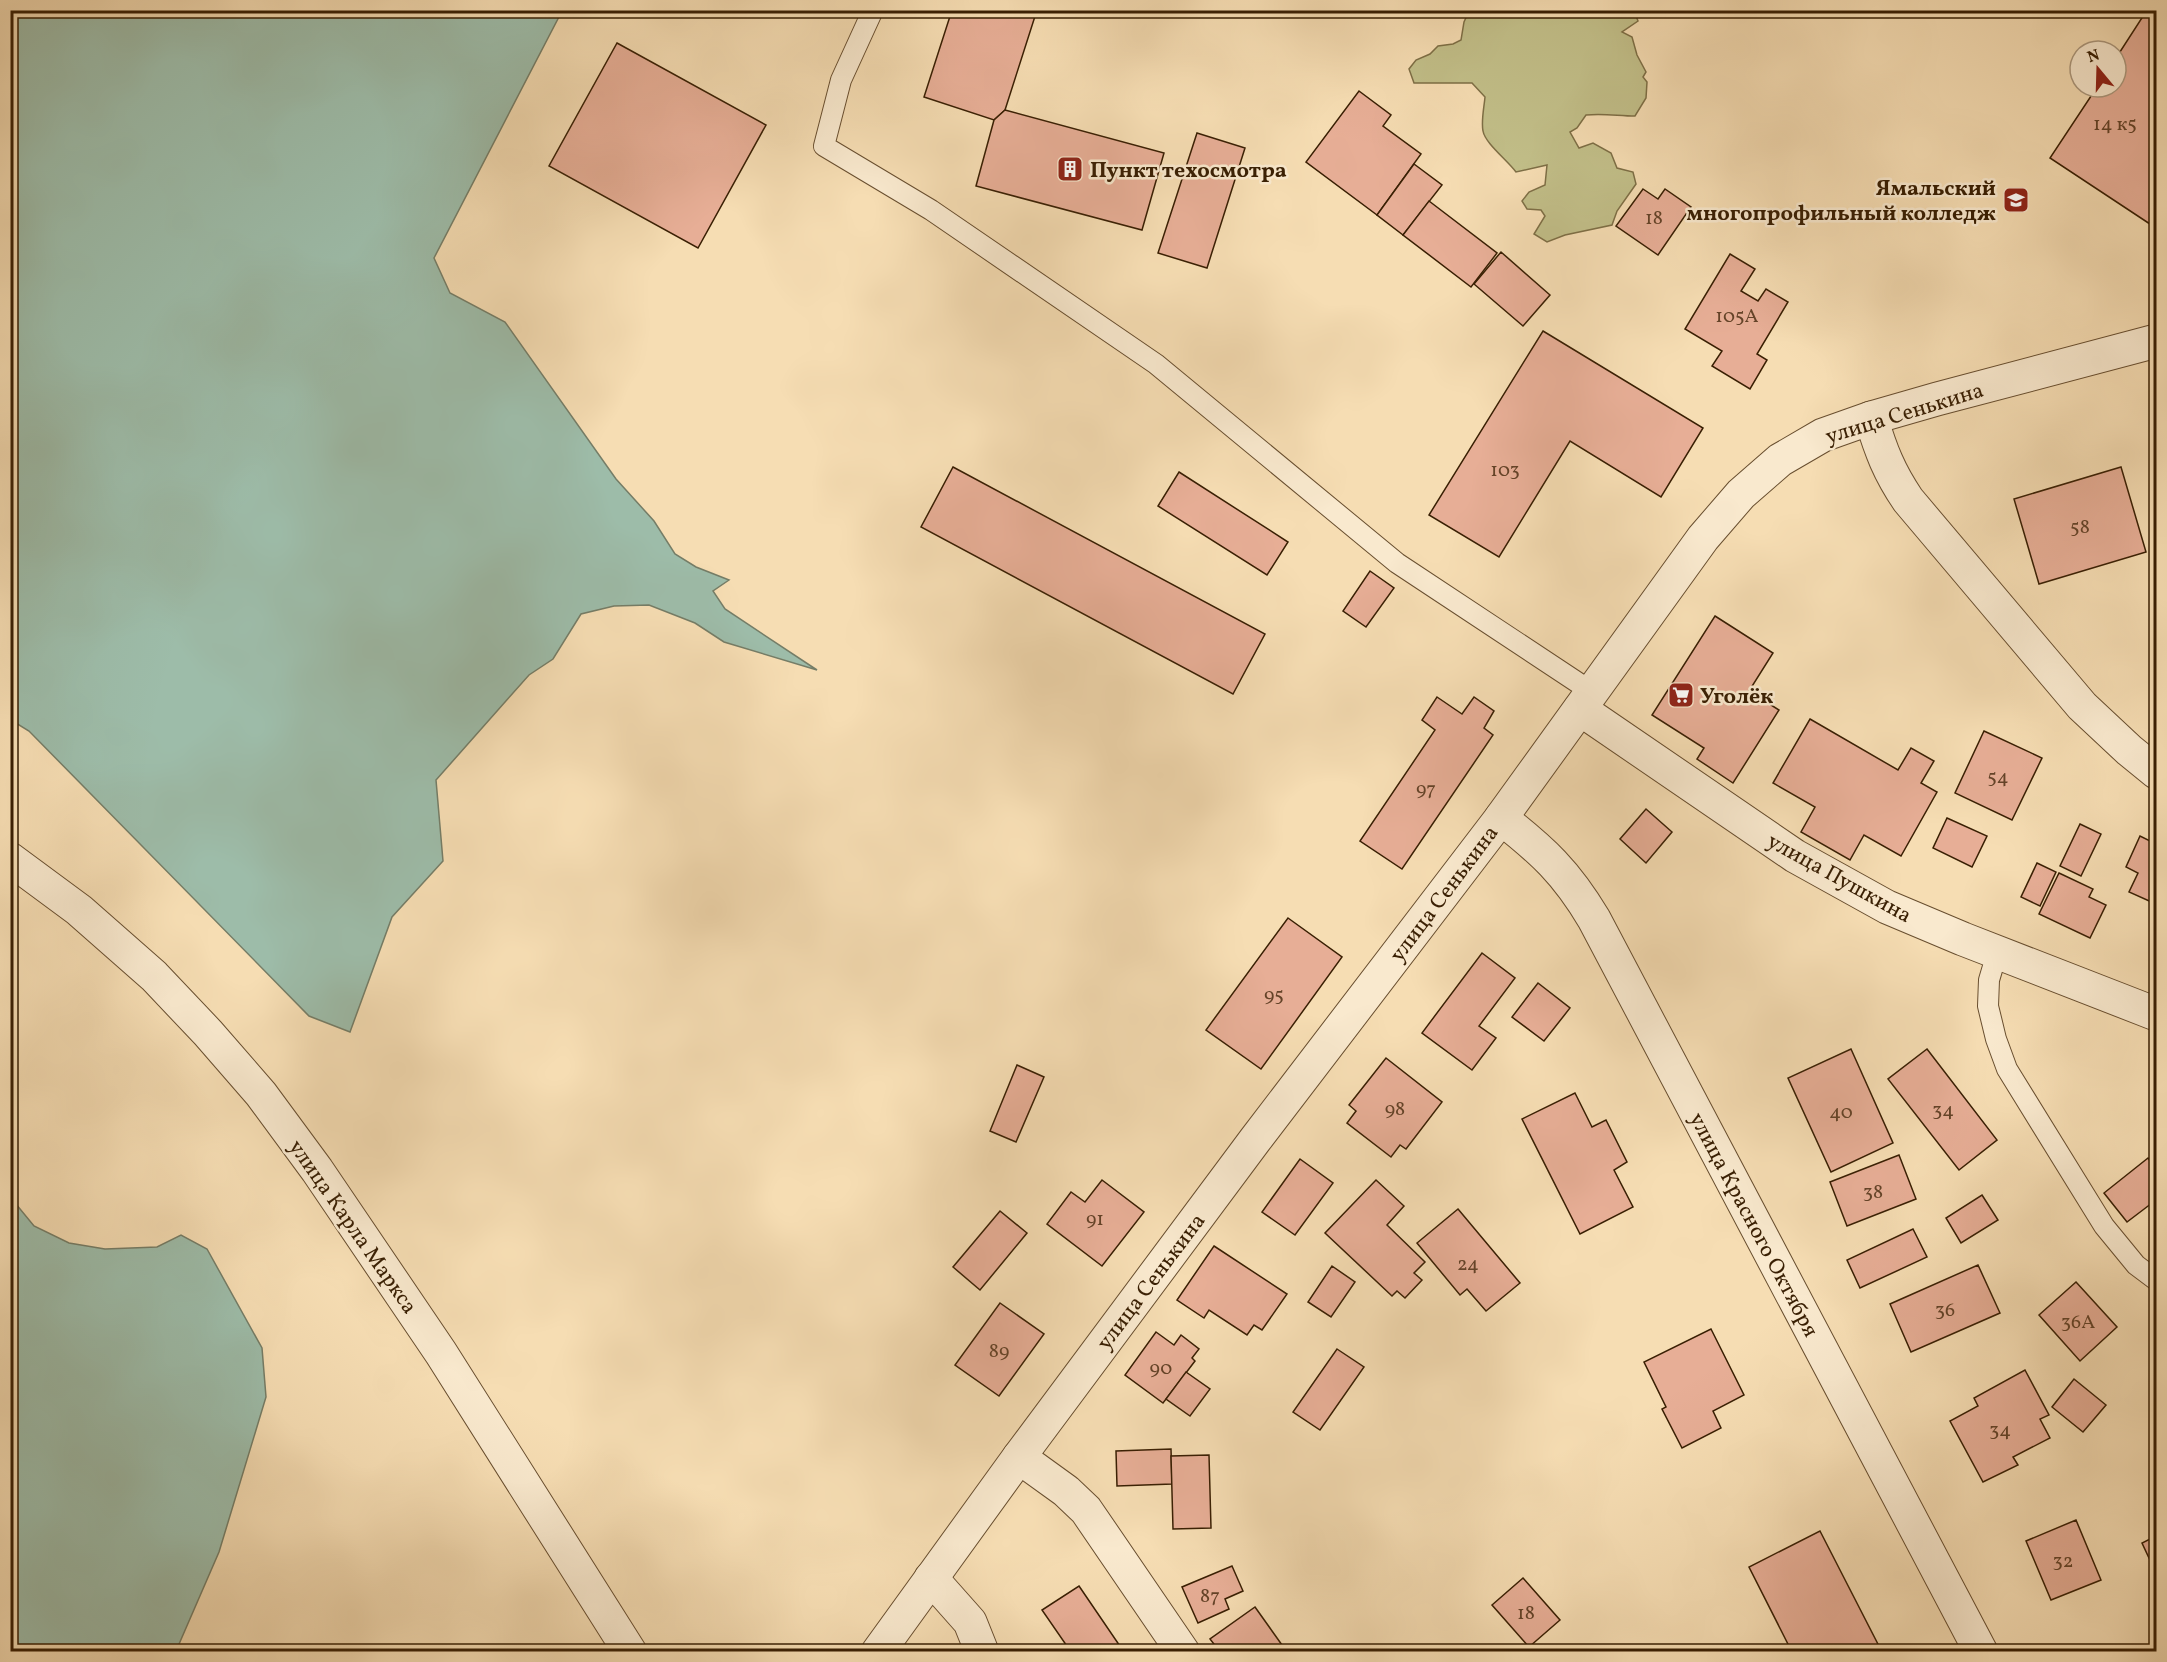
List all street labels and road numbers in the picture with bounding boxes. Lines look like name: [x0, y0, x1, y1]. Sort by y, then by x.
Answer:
street label: улица Сенькина: [1822, 376, 1988, 453]
street label: улица Сенькина: [1383, 820, 1507, 969]
street label: улица Пушкина: [1761, 827, 1917, 932]
street label: улица Красного Октября: [1680, 1107, 1825, 1343]
street label: улица Карла Маркса: [280, 1134, 424, 1321]
street label: улица Сенькина: [1090, 1208, 1214, 1357]

